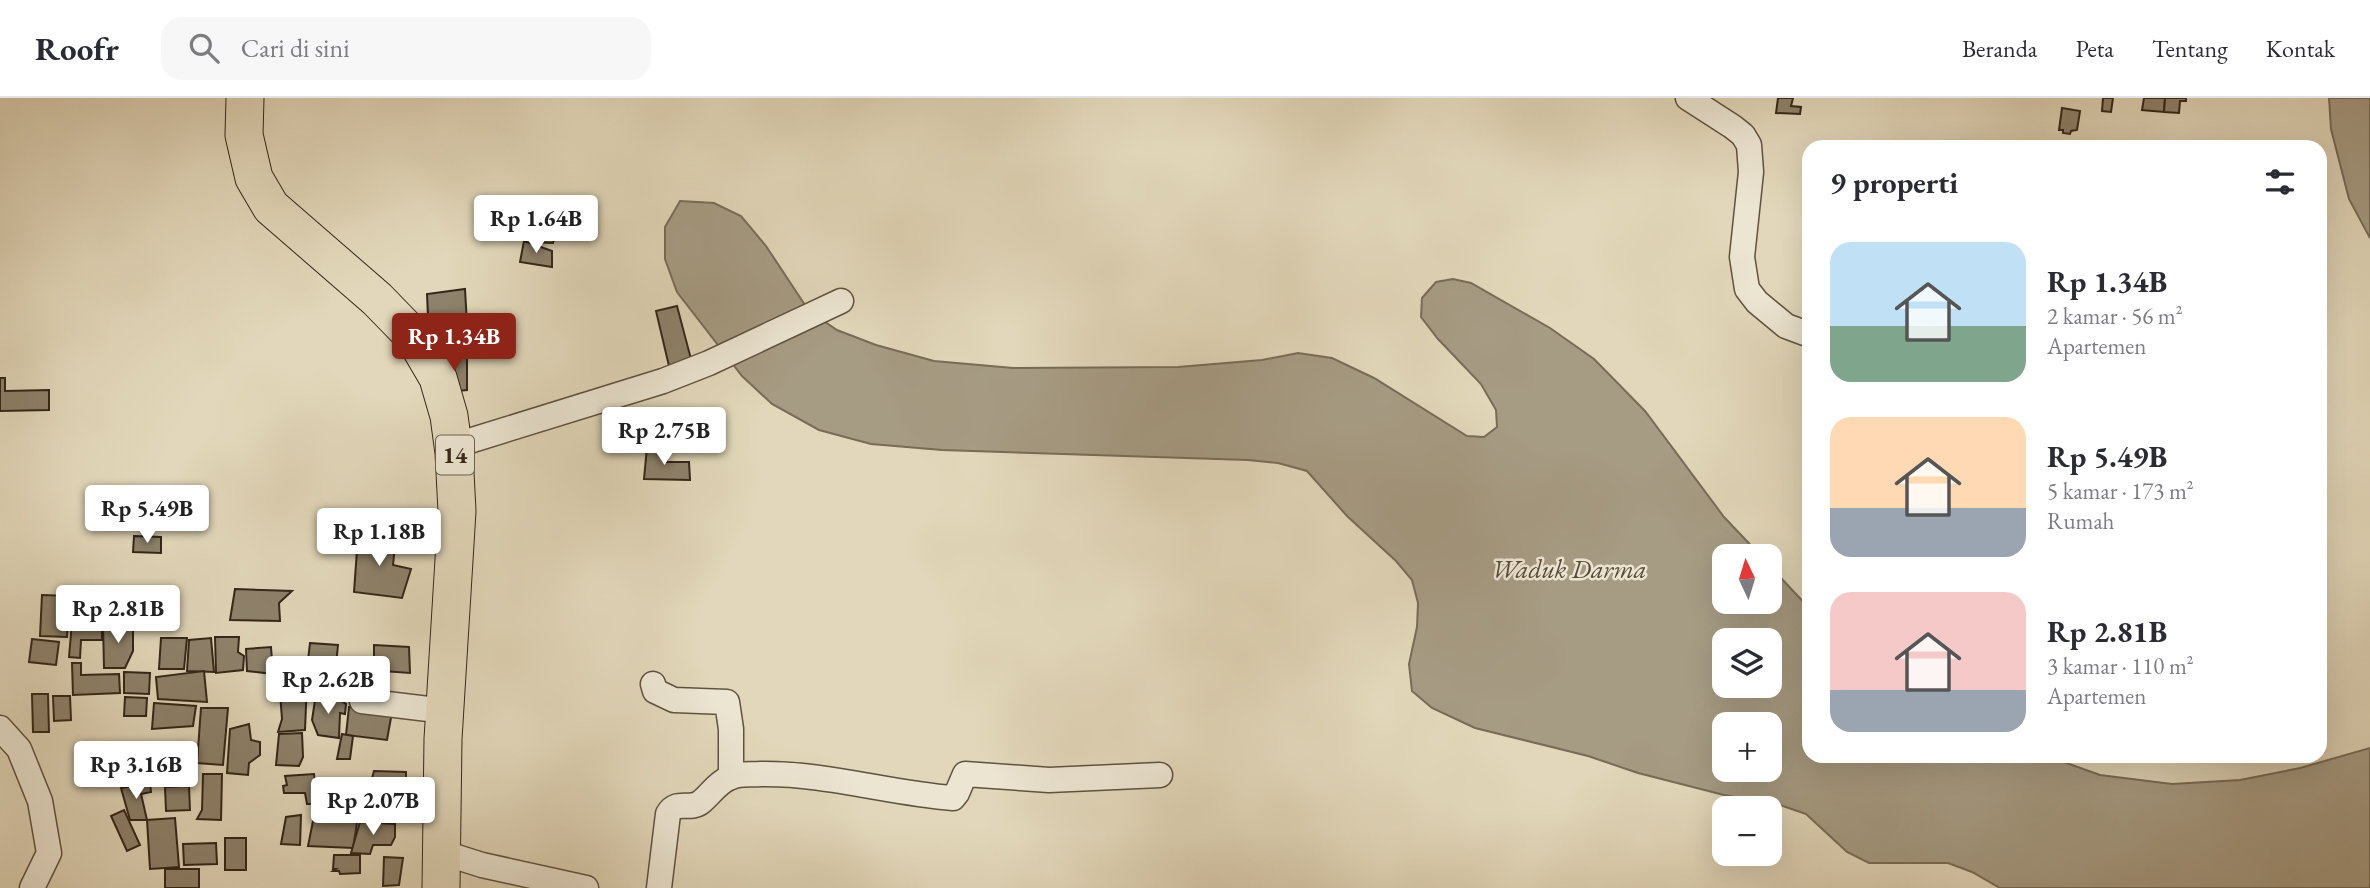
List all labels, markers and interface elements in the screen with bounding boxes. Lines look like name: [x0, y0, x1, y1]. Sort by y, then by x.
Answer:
search box: [161, 17, 651, 80]
text: Roofr: [35, 27, 119, 70]
icon: search: [185, 29, 223, 67]
text: Cari di sini: [241, 31, 350, 65]
text: Beranda: [1962, 33, 2037, 64]
text: Peta: [2075, 33, 2114, 64]
text: Tentang: [2152, 33, 2228, 64]
text: Kontak: [2266, 33, 2335, 64]
text: 9 properti: [1830, 163, 1958, 202]
icon: filters: [2261, 163, 2299, 201]
pin: Rp 1.64B: [464, 195, 608, 255]
text: Rp 1.64B: [490, 203, 582, 233]
text: Rp 1.34B: [2047, 262, 2167, 301]
icon: home: [1886, 270, 1970, 354]
text: 2 kamar · 56 m²: [2047, 301, 2183, 331]
pin: Rp 1.34B: [382, 314, 526, 373]
text: Rp 1.34B: [408, 321, 500, 351]
text: Apartemen: [2047, 331, 2146, 361]
pin: Rp 2.75B: [592, 408, 736, 467]
text: Rp 2.75B: [618, 415, 710, 445]
road number: 14: [436, 436, 474, 474]
text: Rp 5.49B: [2047, 437, 2167, 476]
icon: home: [1886, 445, 1970, 529]
text: 5 kamar · 173 m²: [2047, 476, 2194, 506]
pin: Rp 5.49B: [75, 486, 219, 545]
text: Rp 5.49B: [101, 493, 193, 523]
text: Rumah: [2047, 506, 2114, 536]
pin: Rp 1.18B: [307, 508, 451, 568]
text: Rp 1.18B: [333, 516, 425, 546]
north arrow: [1712, 544, 1782, 614]
map controls: [1712, 544, 1782, 866]
water label: Waduk Darma: [1492, 552, 1646, 586]
pin: Rp 2.81B: [46, 586, 190, 645]
text: Rp 2.81B: [72, 593, 164, 623]
text: Rp 2.81B: [2047, 612, 2167, 651]
icon: home: [1886, 620, 1970, 704]
button: layers: [1712, 628, 1782, 698]
text: 3 kamar · 110 m²: [2047, 651, 2194, 681]
pin: Rp 2.62B: [256, 656, 400, 716]
text: Rp 2.62B: [282, 664, 374, 694]
text: Apartemen: [2047, 681, 2146, 711]
button: +: [1712, 712, 1782, 782]
pin: Rp 3.16B: [64, 742, 208, 801]
text: Rp 3.16B: [90, 749, 182, 779]
pin: Rp 2.07B: [301, 778, 445, 837]
text: Rp 2.07B: [327, 785, 419, 815]
button: −: [1712, 796, 1782, 866]

